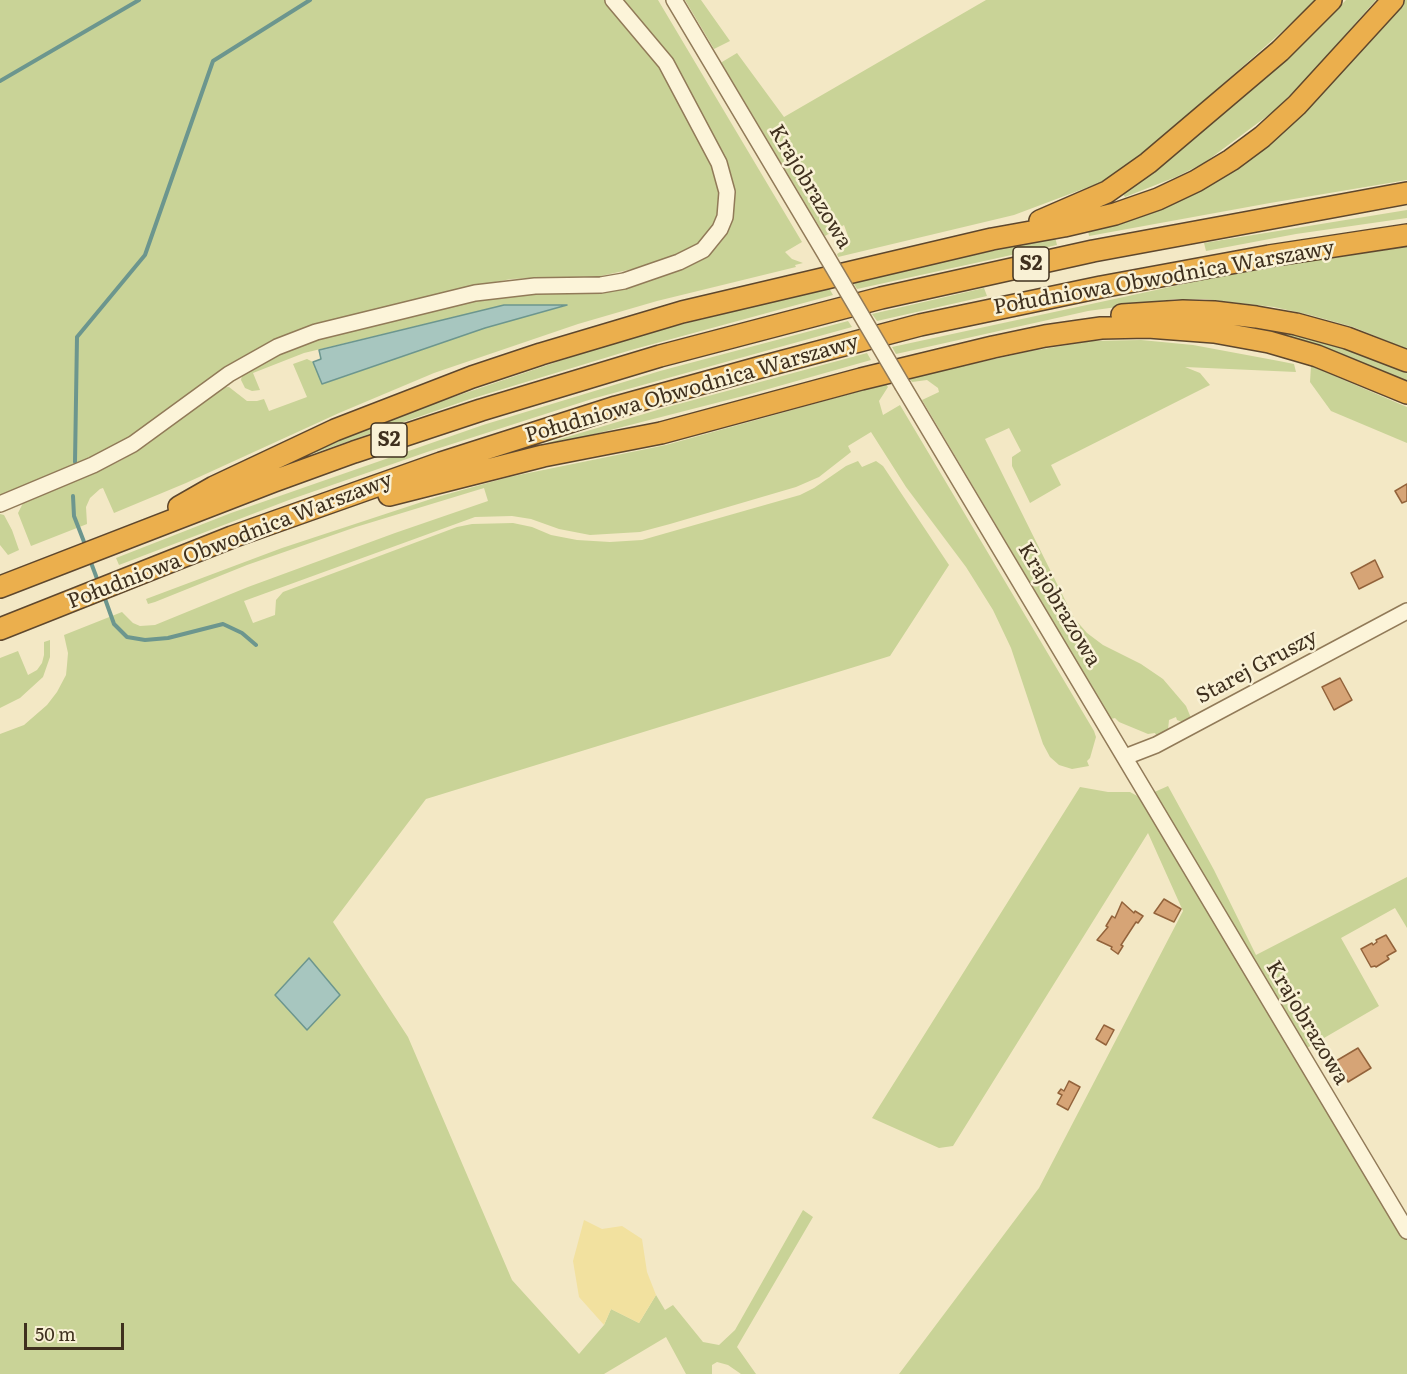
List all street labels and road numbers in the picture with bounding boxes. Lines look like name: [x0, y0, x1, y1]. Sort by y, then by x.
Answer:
street label: Krajobrazowa: [763, 120, 857, 254]
street label: Południowa Obwodnica Warszawy: [991, 236, 1337, 320]
road number: S2: [1013, 247, 1049, 281]
street label: Południowa Obwodnica Warszawy: [522, 329, 862, 449]
road number: S2: [371, 423, 407, 457]
street label: Południowa Obwodnica Warszawy: [64, 467, 396, 615]
street label: Krajobrazowa: [1012, 538, 1106, 672]
street label: Starej Gruszy: [1192, 624, 1322, 710]
street label: Krajobrazowa: [1260, 956, 1354, 1090]

